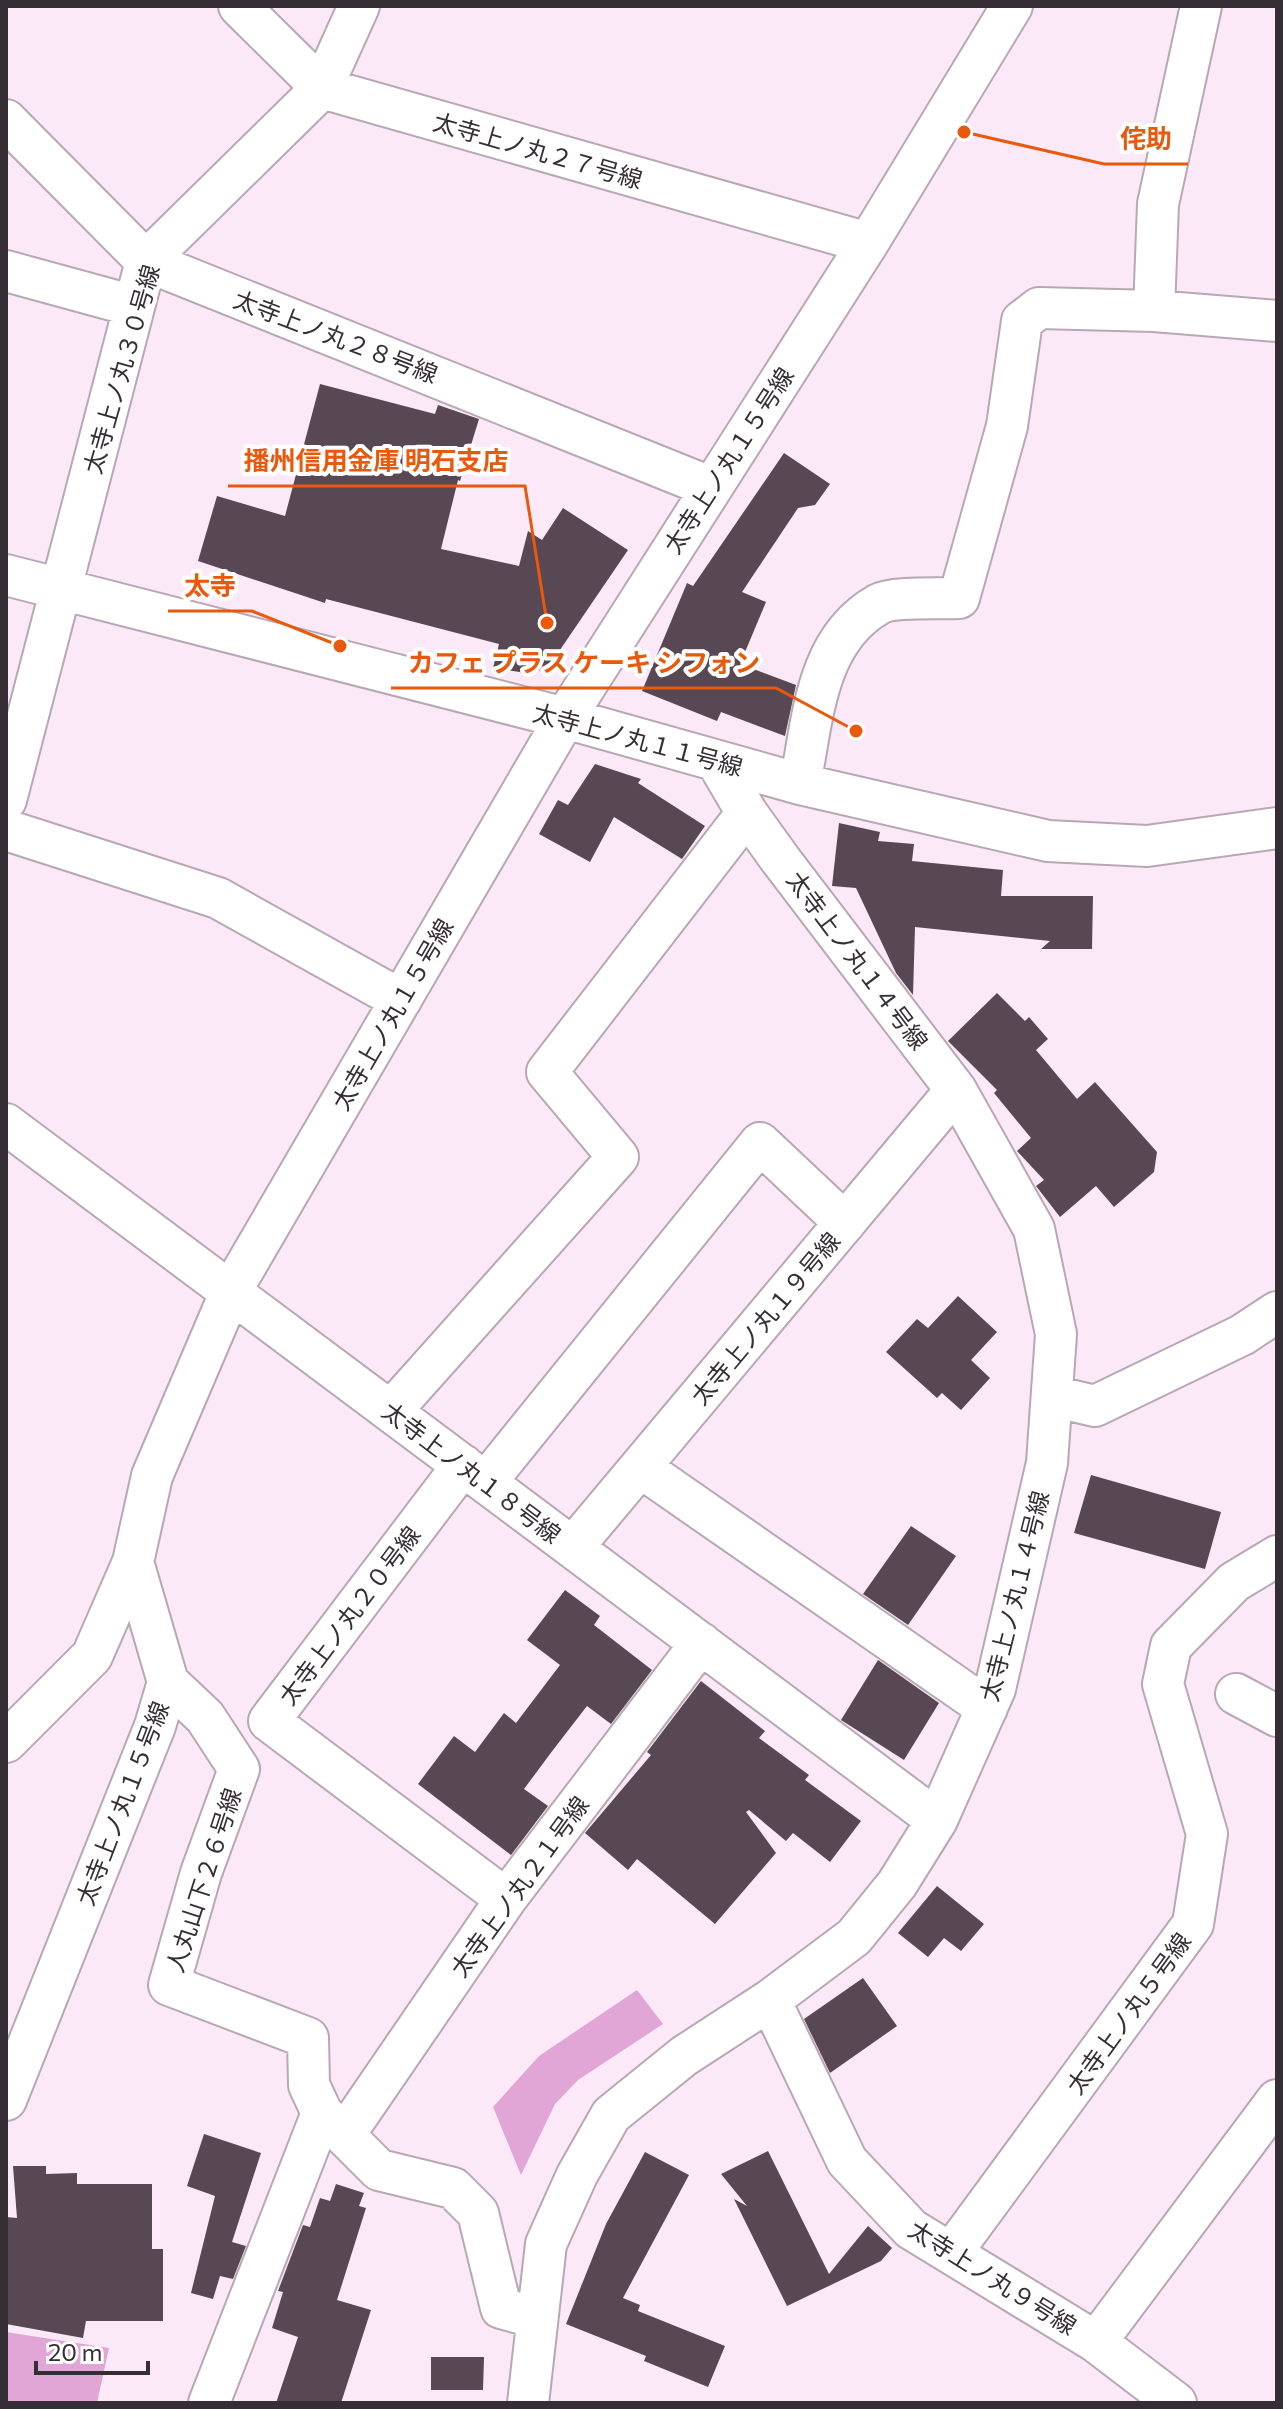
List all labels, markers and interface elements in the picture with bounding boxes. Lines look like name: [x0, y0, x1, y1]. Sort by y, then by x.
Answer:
street label: 太寺上ノ丸２７号線: [430, 106, 646, 194]
callout: 侘助: [1104, 114, 1188, 164]
text: 侘助: [1120, 122, 1172, 153]
street label: 太寺上ノ丸３０号線: [77, 261, 165, 477]
street label: 太寺上ノ丸２８号線: [230, 284, 442, 388]
street label: 太寺上ノ丸１５号線: [657, 362, 799, 558]
callout: 播州信用金庫 明石支店: [228, 436, 525, 486]
text: 播州信用金庫 明石支店: [244, 444, 508, 475]
callout: 太寺: [168, 561, 252, 611]
text: 太寺: [184, 569, 236, 600]
callout: カフェ プラス ケーキ シフォン: [391, 638, 776, 688]
text: カフェ プラス ケーキ シフォン: [408, 646, 760, 677]
street label: 太寺上ノ丸１１号線: [530, 697, 746, 781]
street label: 太寺上ノ丸１４号線: [781, 865, 935, 1055]
street label: 太寺上ノ丸１５号線: [325, 913, 459, 1115]
street label: 太寺上ノ丸１９号線: [684, 1226, 846, 1410]
street label: 太寺上ノ丸１８号線: [377, 1395, 567, 1549]
street label: 太寺上ノ丸１４号線: [974, 1488, 1054, 1704]
street label: 太寺上ノ丸２０号線: [272, 1520, 426, 1710]
street label: 太寺上ノ丸１５号線: [70, 1697, 174, 1909]
street label: 人丸山下２６号線: [160, 1784, 246, 1976]
street label: 太寺上ノ丸２１号線: [444, 1790, 594, 1982]
street label: 太寺上ノ丸５号線: [1060, 1927, 1196, 2099]
street label: 太寺上ノ丸９号線: [904, 2214, 1082, 2340]
scale bar: [36, 2325, 148, 2375]
text: 20 m: [48, 2337, 102, 2366]

